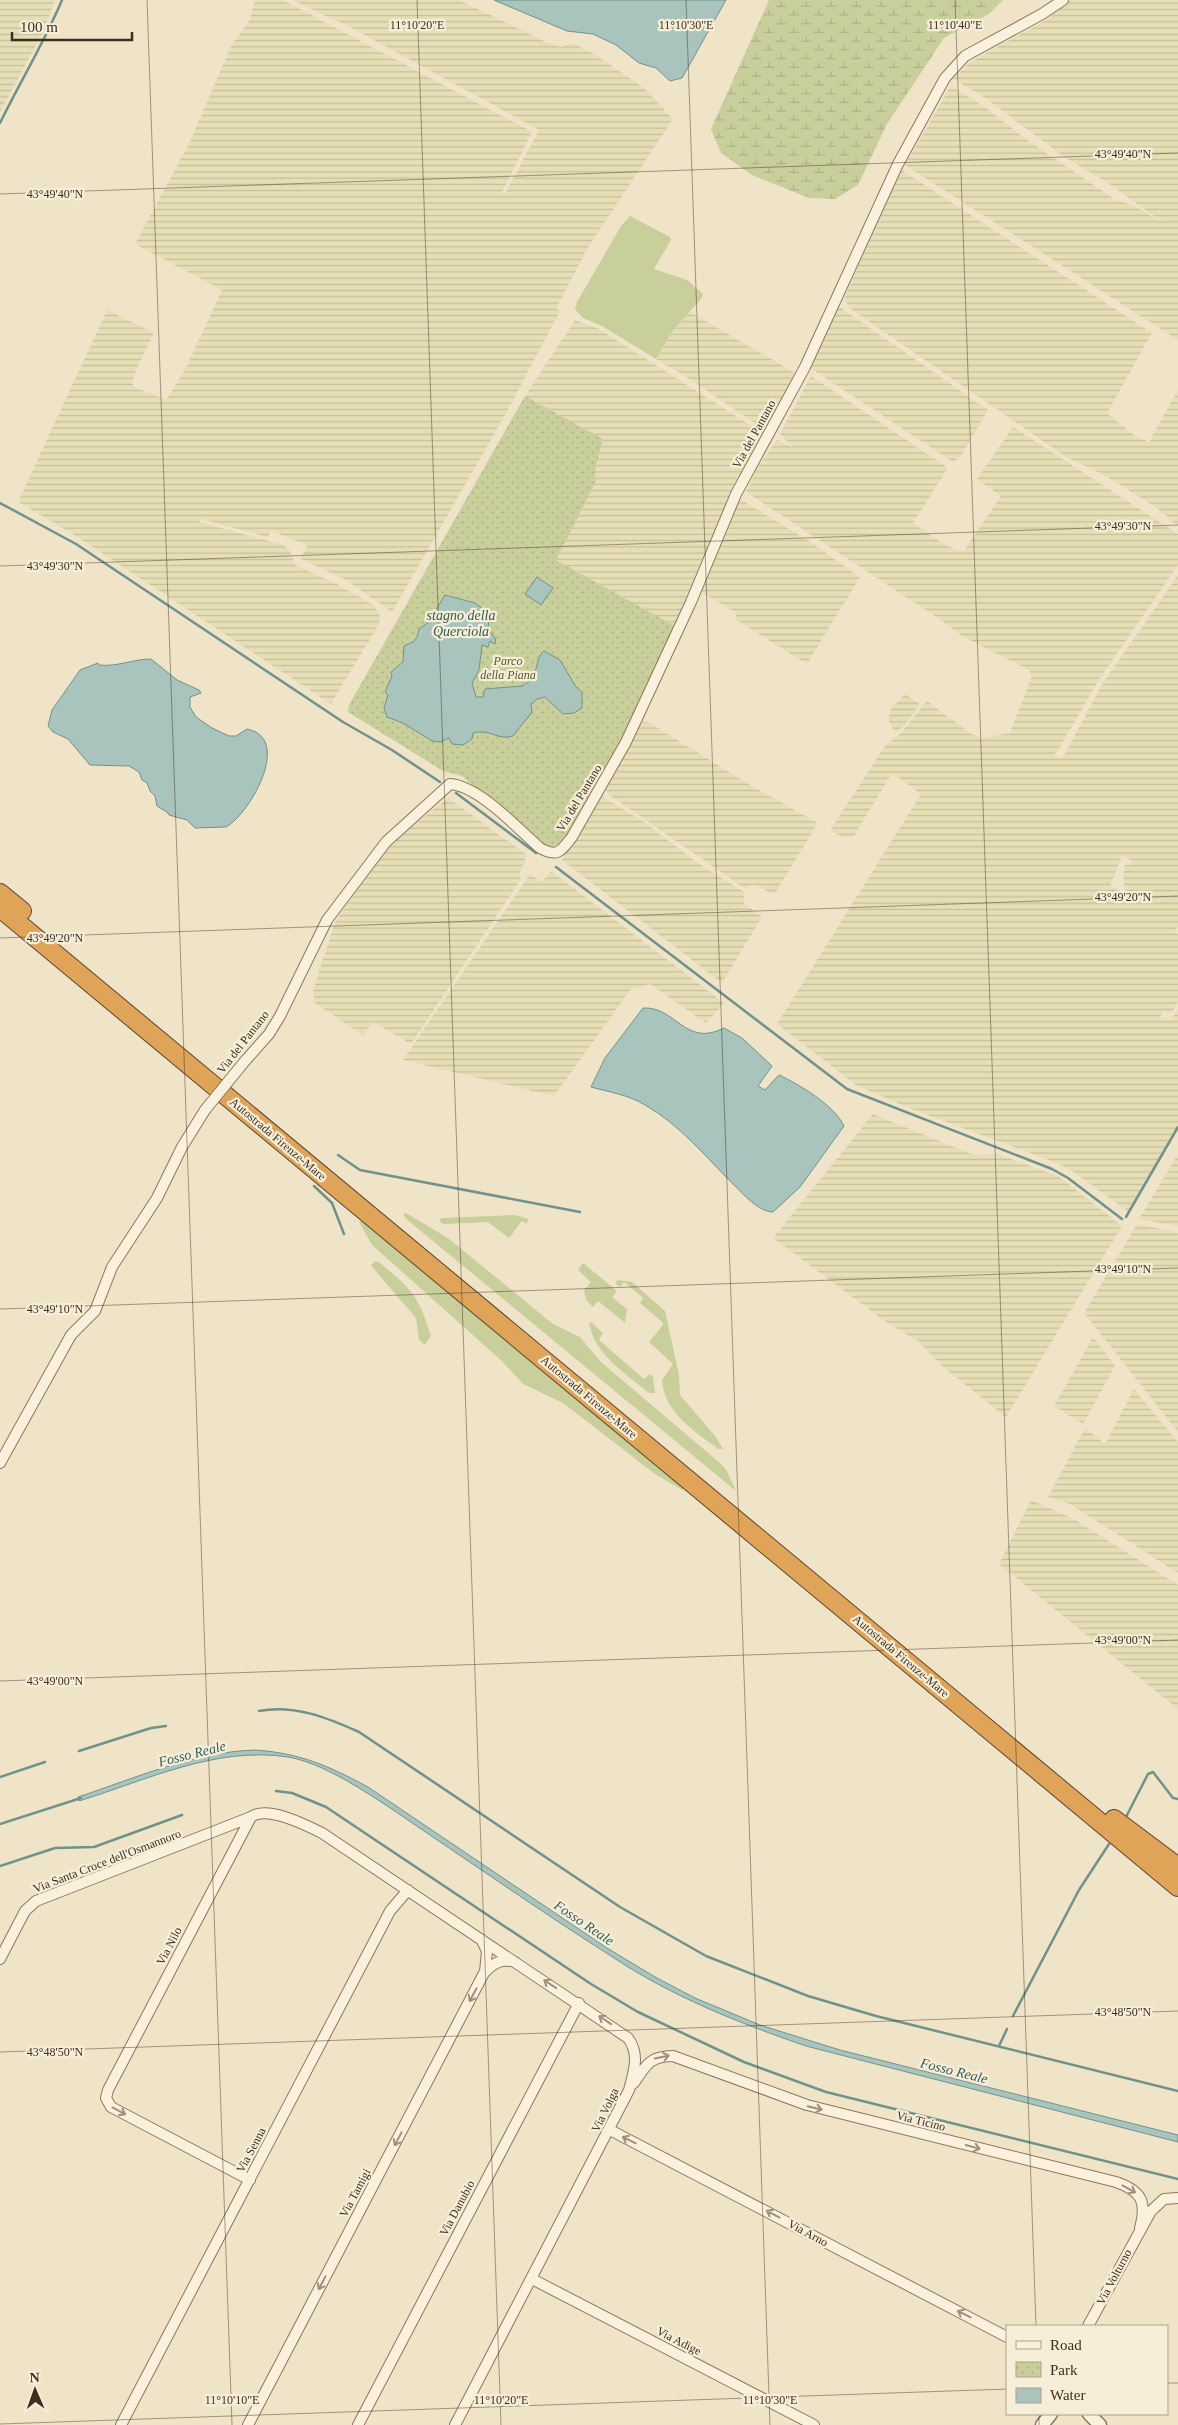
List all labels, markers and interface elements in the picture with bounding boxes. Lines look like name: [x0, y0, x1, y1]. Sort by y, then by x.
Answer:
scale bar: [12, 10, 132, 42]
text: 11°10'20"E: [390, 18, 444, 32]
text: 11°10'30"E: [659, 18, 713, 32]
text: 11°10'40"E: [928, 18, 982, 32]
text: 100 m: [20, 19, 58, 35]
text: 43°49'40"N: [1095, 147, 1152, 161]
text: 43°49'40"N: [27, 187, 84, 201]
street label: Via del Pantano: [729, 397, 779, 471]
text: 43°49'30"N: [1095, 519, 1152, 533]
text: 43°49'30"N: [27, 559, 84, 573]
water label: stagno della Querciola: [427, 608, 495, 639]
park label: Parco della Piana: [480, 654, 536, 682]
street label: Via del Pantano: [553, 762, 605, 834]
text: 43°49'20"N: [1095, 890, 1152, 904]
text: 43°49'20"N: [27, 931, 84, 945]
street label: Via del Pantano: [214, 1008, 272, 1076]
street label: Autostrada Firenze-Mare: [227, 1095, 329, 1183]
text: 43°49'10"N: [1095, 1262, 1152, 1276]
text: 43°49'10"N: [27, 1302, 84, 1316]
street label: Autostrada Firenze-Mare: [538, 1353, 640, 1441]
street label: Autostrada Firenze-Mare: [850, 1612, 952, 1700]
text: 43°49'00"N: [1095, 1633, 1152, 1647]
text: 43°49'00"N: [27, 1674, 84, 1688]
water label: Fosso Reale: [156, 1738, 227, 1770]
street label: Via Santa Croce dell'Osmannoro: [31, 1826, 183, 1896]
water label: Fosso Reale: [550, 1897, 617, 1948]
street label: Via Nilo: [153, 1925, 185, 1967]
one-way arrow: [543, 1979, 557, 1989]
one-way arrow: [468, 1987, 478, 2002]
text: 43°48'50"N: [1095, 2005, 1152, 2019]
one-way arrow: [598, 2015, 612, 2025]
text: 43°48'50"N: [27, 2045, 84, 2059]
one-way arrow: [654, 2052, 670, 2062]
water label: Fosso Reale: [918, 2055, 989, 2087]
street label: Via Volga: [588, 2085, 622, 2134]
one-way arrow: [807, 2103, 823, 2113]
one-way arrow: [112, 2106, 127, 2116]
street label: Via Ticino: [895, 2108, 947, 2134]
street label: Via Senna: [233, 2125, 269, 2175]
one-way arrow: [393, 2131, 403, 2146]
one-way arrow: [622, 2135, 637, 2144]
one-way arrow: [964, 2143, 980, 2152]
street label: Via Tamigi: [336, 2166, 374, 2220]
street label: Via Danubio: [437, 2178, 477, 2238]
one-way arrow: [1122, 2184, 1136, 2194]
one-way arrow: [767, 2209, 781, 2219]
street label: Via Arno: [785, 2217, 831, 2249]
street label: Via Volturno: [1093, 2247, 1135, 2307]
one-way arrow: [317, 2275, 327, 2289]
one-way arrow: [957, 2309, 971, 2319]
street label: Via Adige: [654, 2324, 704, 2358]
legend: [1006, 2325, 1168, 2415]
text: Road: [1050, 2337, 1082, 2353]
text: Park: [1050, 2362, 1078, 2378]
north arrow: [10, 2365, 60, 2415]
text: N: [29, 2370, 40, 2385]
text: Water: [1050, 2387, 1085, 2403]
text: 11°10'10"E: [205, 2393, 259, 2407]
text: 11°10'20"E: [474, 2393, 528, 2407]
text: 11°10'30"E: [743, 2393, 797, 2407]

